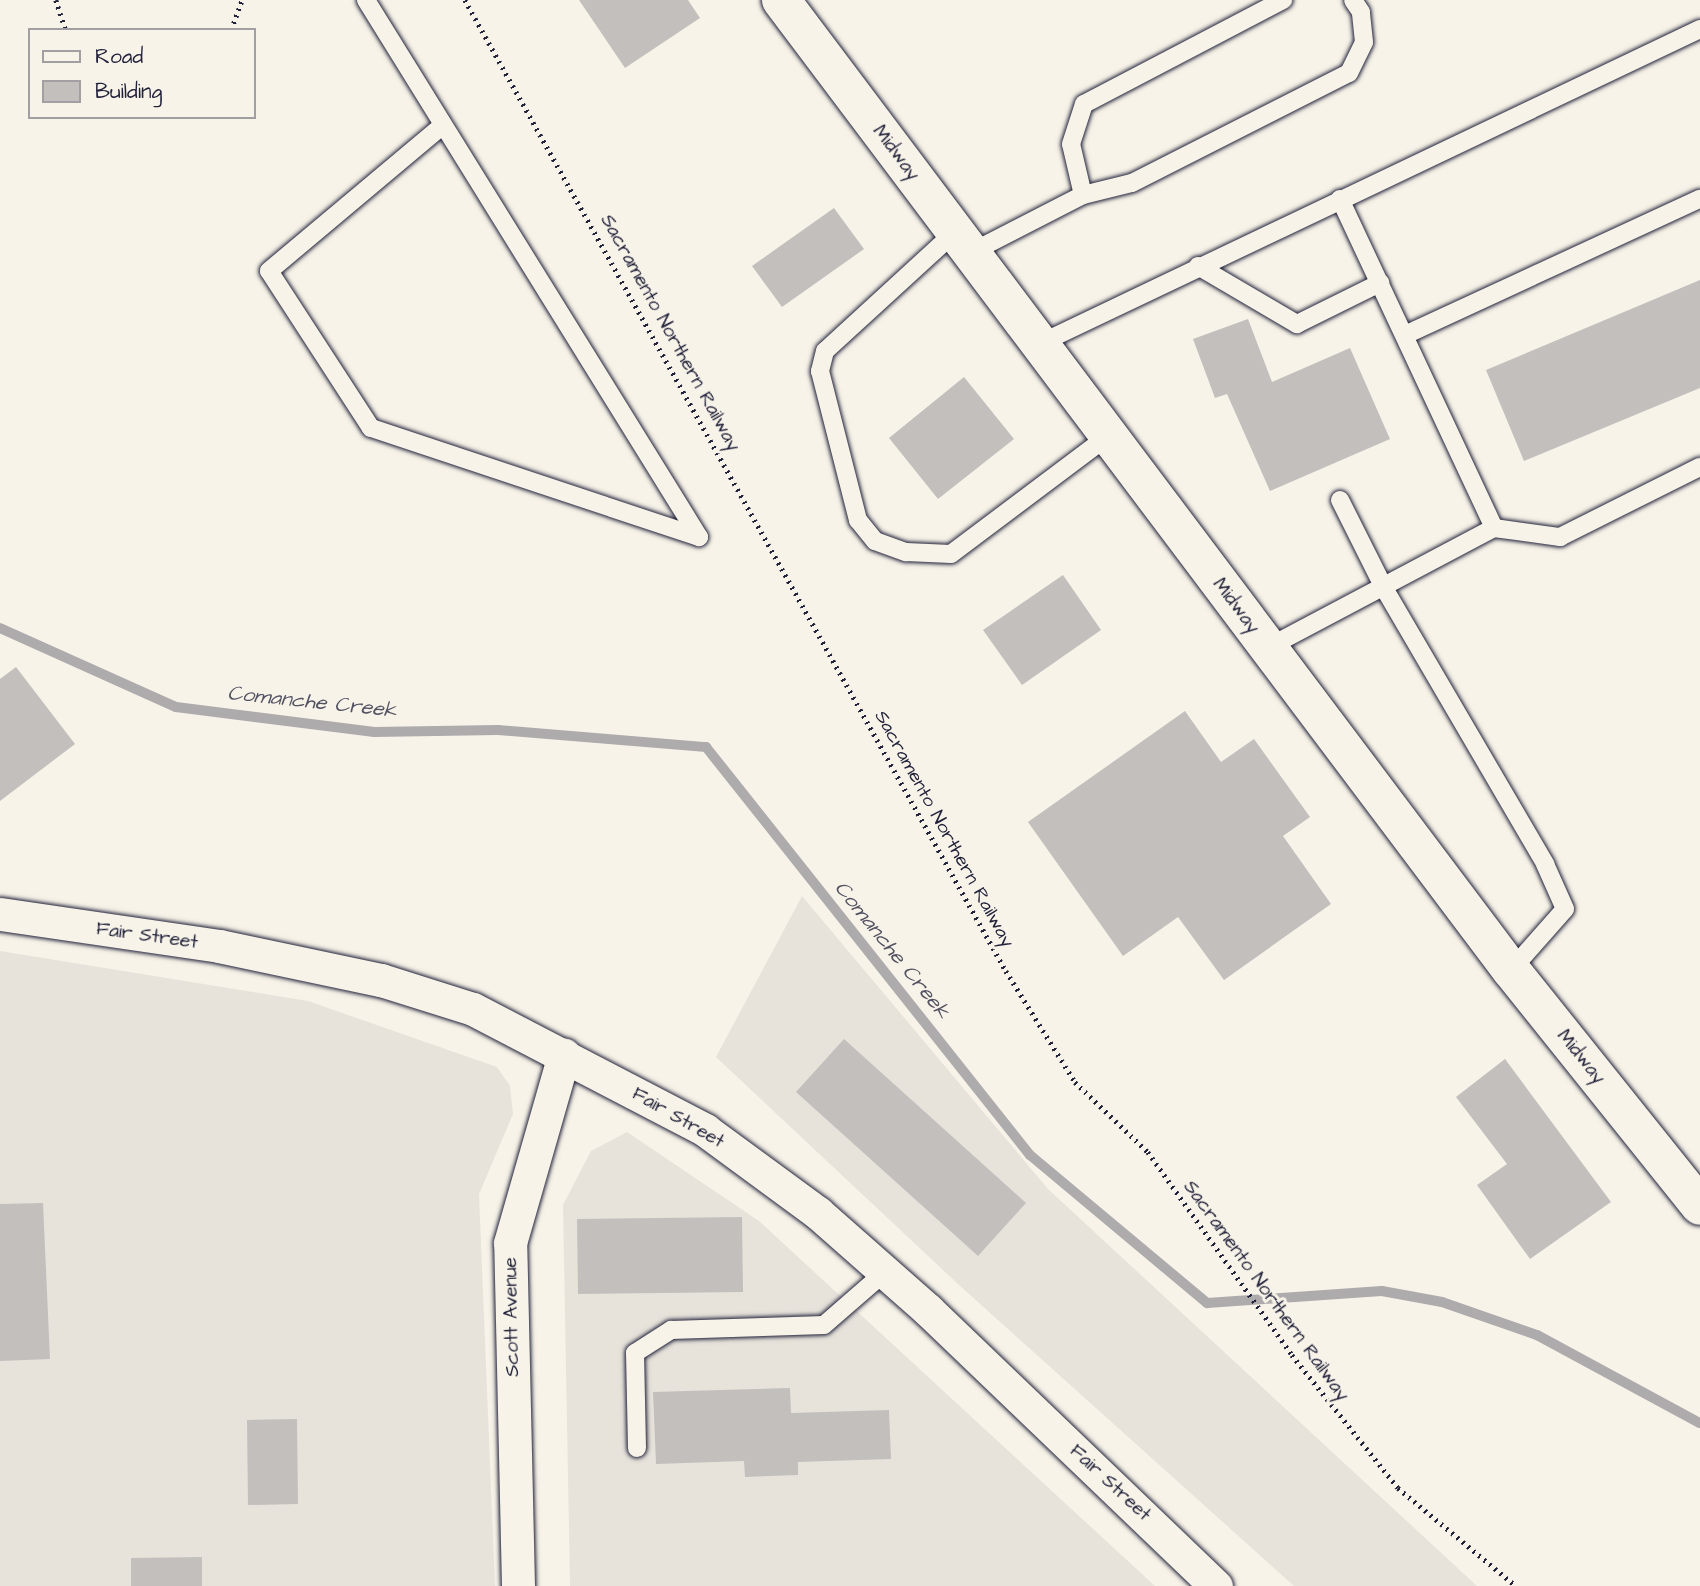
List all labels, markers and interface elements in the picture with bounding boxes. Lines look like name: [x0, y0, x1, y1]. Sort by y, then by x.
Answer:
legend: [28, 28, 256, 119]
text: Road: [95, 42, 143, 71]
text: Building: [95, 77, 162, 106]
street label: Midway: [868, 121, 924, 185]
street label: Sacramento Northern Railway: [595, 211, 745, 455]
street label: Midway: [1208, 574, 1264, 638]
water label: Comanche Creek: [226, 681, 398, 723]
street label: Sacramento Northern Railway: [869, 707, 1019, 951]
water label: Comanche Creek: [829, 876, 955, 1024]
street label: Fair Street: [95, 918, 199, 954]
street label: Midway: [1552, 1025, 1610, 1089]
street label: Fair Street: [628, 1083, 728, 1153]
street label: Sacramento Northern Railway: [1178, 1176, 1354, 1406]
street label: Scott Avenue: [500, 1257, 524, 1377]
street label: Fair Street: [1065, 1440, 1155, 1526]

